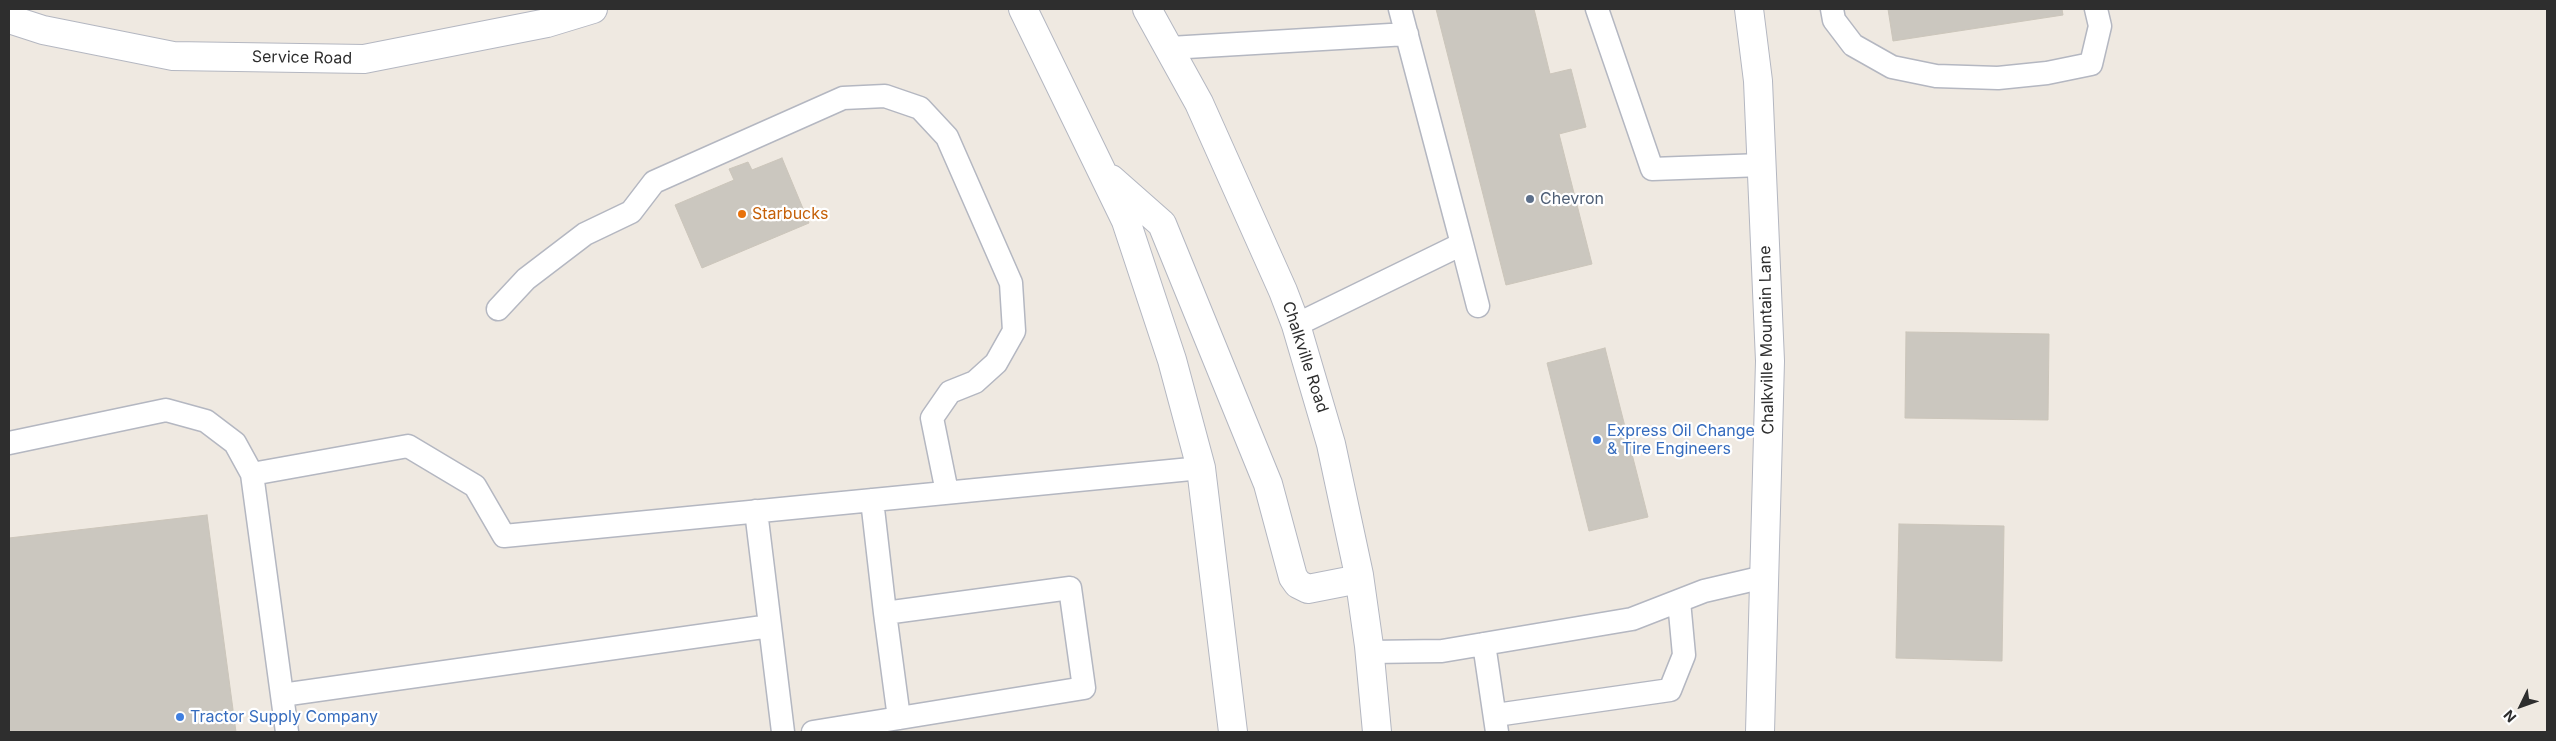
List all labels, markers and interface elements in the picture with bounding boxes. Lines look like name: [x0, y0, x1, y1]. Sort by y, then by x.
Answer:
street label: Service Road: [252, 48, 352, 68]
place label: Chevron: [1540, 189, 1604, 209]
marker: Chevron: [1524, 193, 1536, 205]
place label: Starbucks: [752, 204, 828, 224]
marker: Starbucks: [736, 208, 748, 220]
street label: Chalkville Mountain Lane: [1756, 245, 1778, 435]
street label: Chalkville Road: [1278, 299, 1332, 415]
place label: Express Oil Change & Tire Engineers: [1607, 421, 1755, 459]
marker: Express Oil Change & Tire Engineers: [1591, 434, 1603, 446]
north arrow: [2496, 681, 2546, 731]
place label: Tractor Supply Company: [190, 707, 378, 727]
text: N: [2500, 707, 2519, 726]
marker: Tractor Supply Company: [174, 711, 186, 723]

